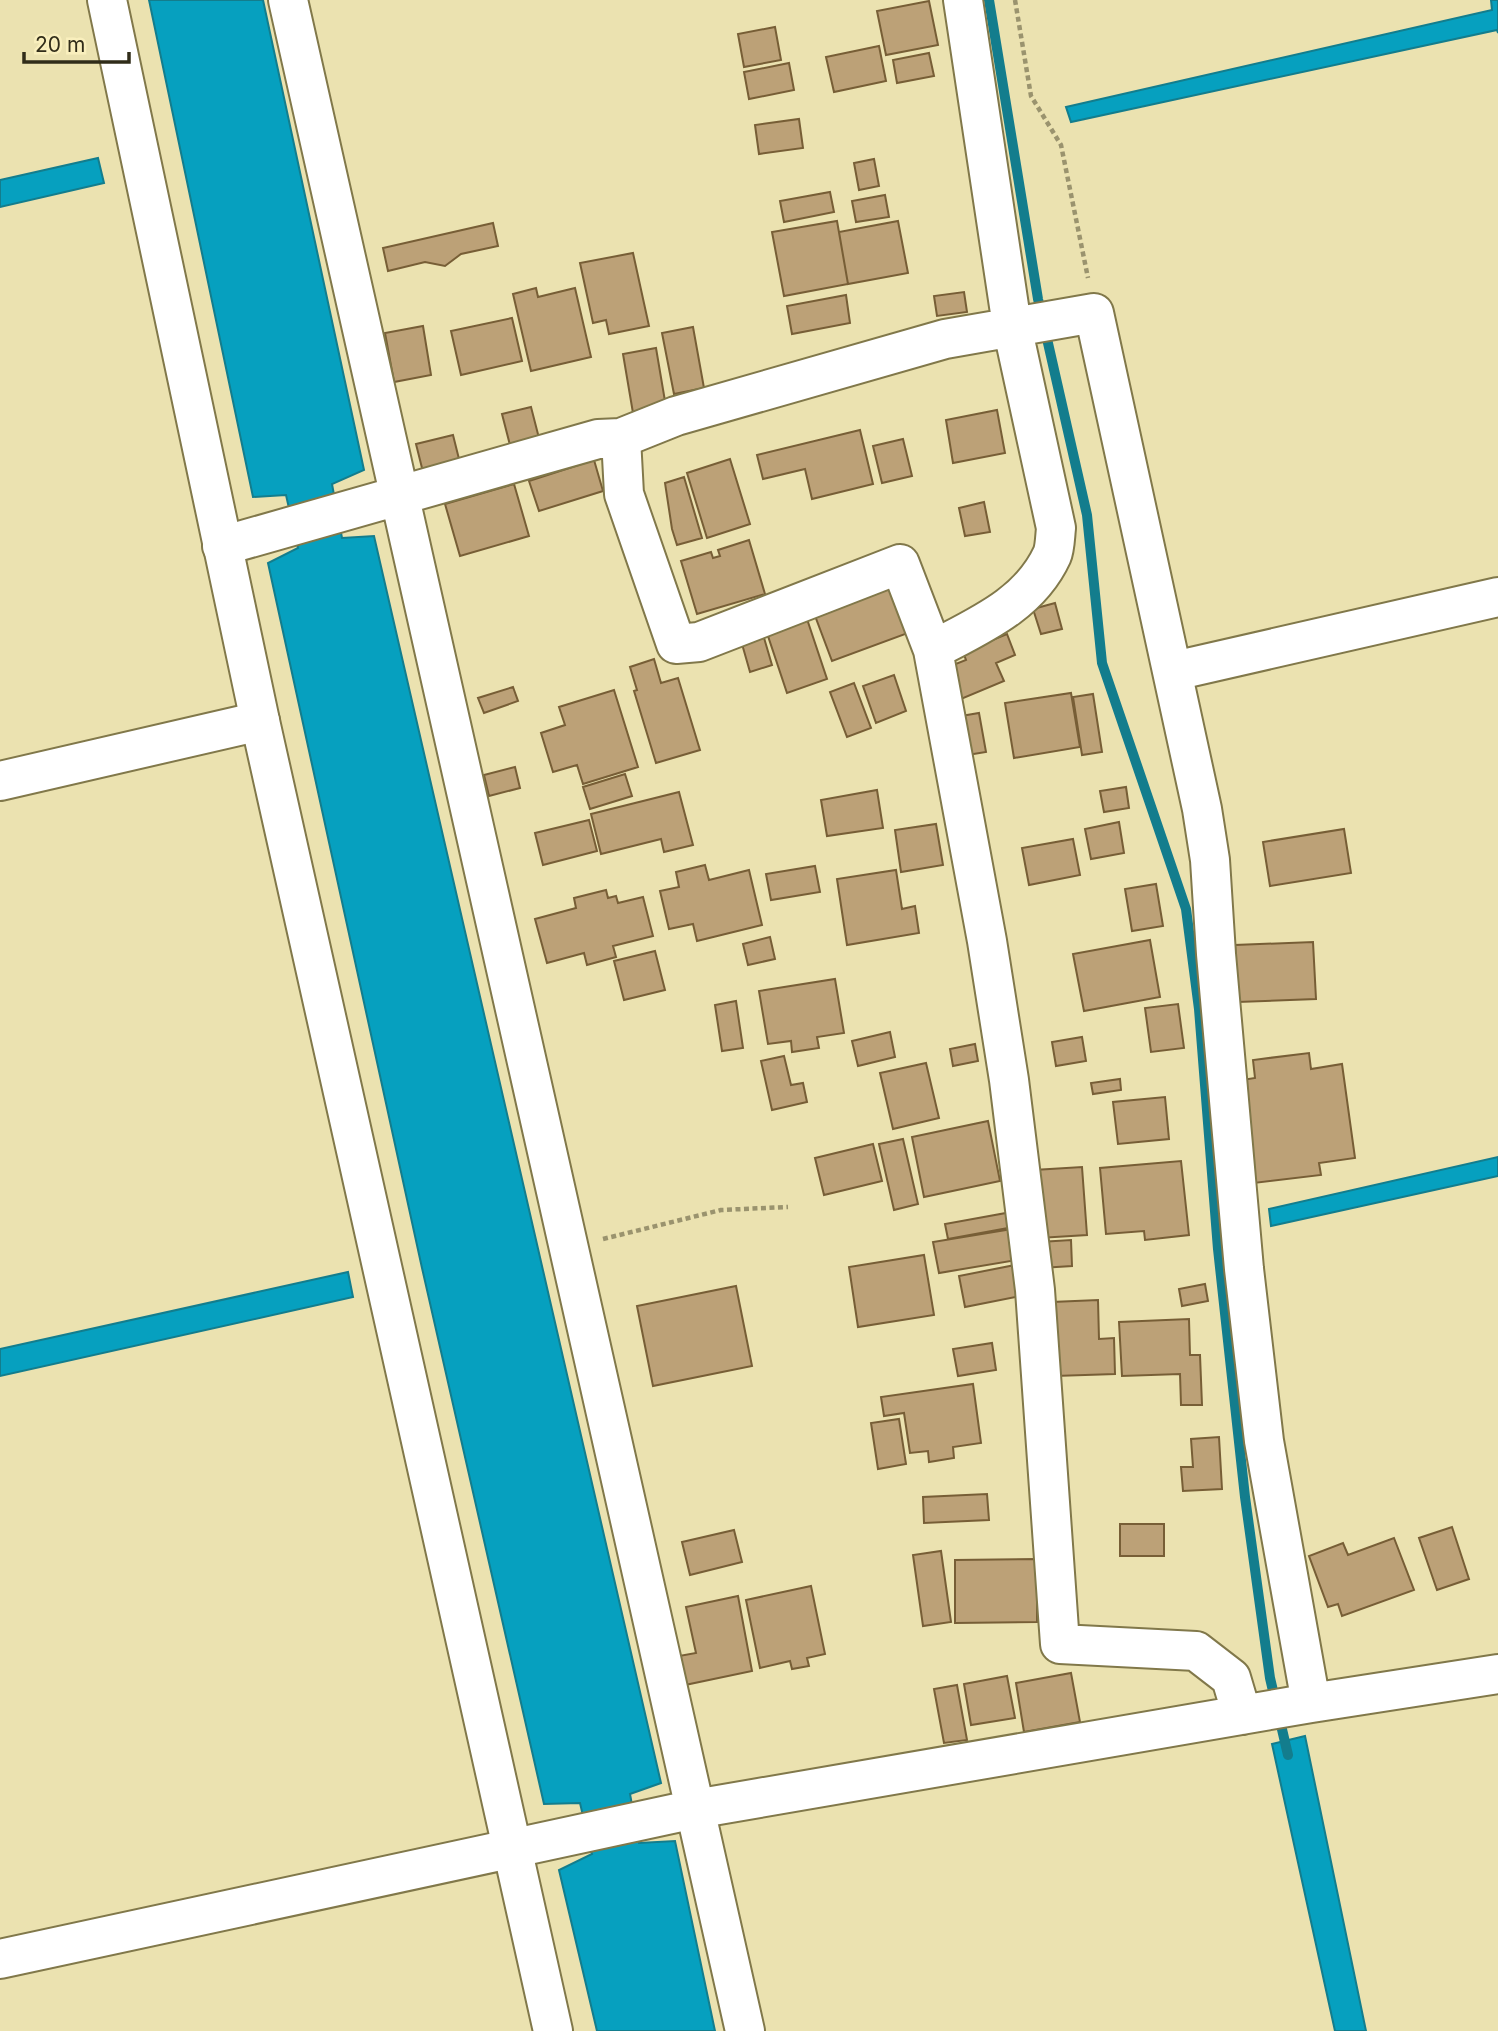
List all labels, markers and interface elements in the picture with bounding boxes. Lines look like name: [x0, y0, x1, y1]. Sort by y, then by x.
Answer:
scale bar: [24, 21, 130, 65]
text: 20 m: [35, 32, 85, 57]

